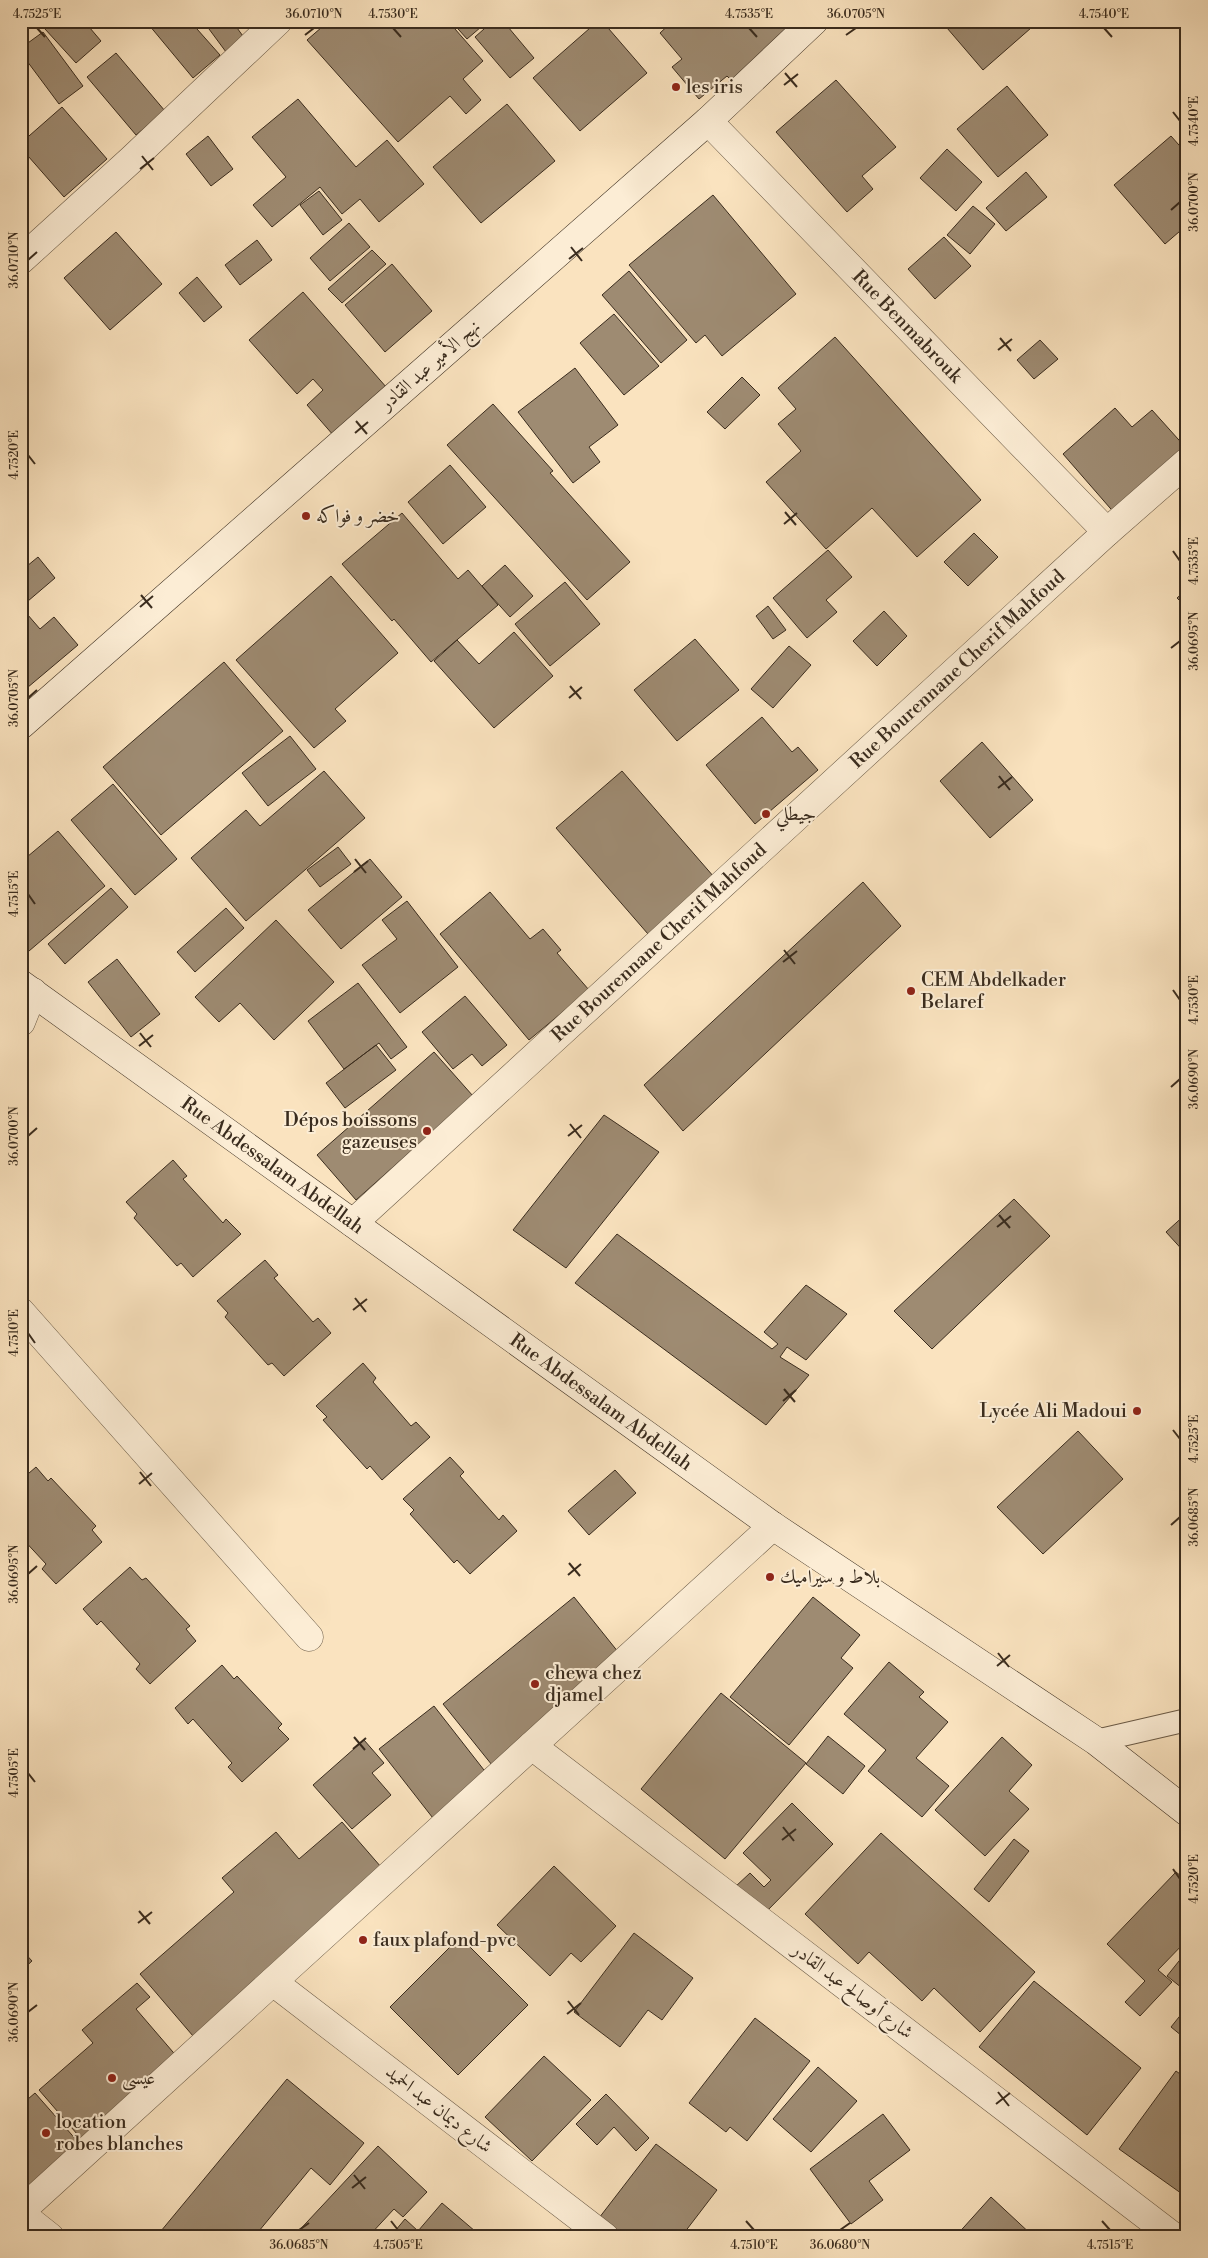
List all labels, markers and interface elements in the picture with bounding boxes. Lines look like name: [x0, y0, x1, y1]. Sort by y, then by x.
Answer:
text: 4.7525°E: [13, 7, 61, 22]
text: 36.0710°N: [286, 7, 343, 22]
text: 4.7530°E: [368, 7, 418, 22]
text: 4.7535°E: [725, 7, 773, 22]
text: 36.0705°N: [827, 7, 885, 22]
text: 4.7540°E: [1079, 7, 1129, 22]
place label: les iris: [686, 75, 743, 99]
marker: les iris: [670, 81, 682, 93]
text: 4.7540°E: [1187, 96, 1202, 146]
text: 36.0700°N: [1187, 172, 1202, 232]
text: 36.0710°N: [7, 231, 22, 288]
street label: Rue Benmabrouk: [847, 265, 968, 389]
street label: نهج الأمير عبد القادر: [372, 313, 489, 420]
text: 4.7520°E: [7, 430, 22, 480]
place label: خضر و فواكه: [316, 504, 400, 528]
marker: خضر و فواكه: [300, 510, 312, 522]
text: 4.7535°E: [1187, 537, 1202, 585]
street label: Rue Bourennane Cherif Mahfoud: [845, 564, 1070, 774]
text: 36.0695°N: [1187, 611, 1202, 671]
text: 36.0705°N: [7, 669, 22, 727]
place label: جيطلي: [776, 802, 816, 832]
marker: جيطلي: [760, 808, 772, 820]
street label: Rue Bourennane Cherif Mahfoud: [546, 838, 772, 1047]
text: 4.7515°E: [7, 871, 22, 917]
place label: CEM Abdelkader Belaref: [920, 968, 1066, 1014]
text: 4.7530°E: [1187, 975, 1202, 1025]
marker: CEM Abdelkader Belaref: [905, 985, 917, 997]
text: 36.0690°N: [1187, 1049, 1202, 1109]
street label: Rue Abdessalam Abdellah: [176, 1091, 369, 1239]
text: 36.0700°N: [7, 1106, 22, 1166]
place label: Dépos boissons gazeuses: [284, 1108, 417, 1154]
marker: Dépos boissons gazeuses: [421, 1125, 433, 1137]
text: 4.7510°E: [7, 1309, 22, 1357]
street label: Rue Abdessalam Abdellah: [505, 1328, 697, 1476]
place label: Lycée Ali Madoui: [980, 1399, 1127, 1423]
marker: Lycée Ali Madoui: [1131, 1405, 1143, 1417]
text: 4.7525°E: [1187, 1415, 1202, 1463]
text: 36.0685°N: [1187, 1487, 1202, 1547]
text: 36.0695°N: [7, 1544, 22, 1604]
place label: بلاط و سيراميك: [780, 1565, 880, 1589]
marker: بلاط و سيراميك: [764, 1571, 776, 1583]
place label: chewa chez djamel: [545, 1661, 642, 1707]
marker: chewa chez djamel: [529, 1678, 541, 1690]
text: 4.7505°E: [7, 1748, 22, 1798]
text: 4.7520°E: [1187, 1854, 1202, 1904]
place label: faux plafond-pvc: [373, 1928, 516, 1952]
marker: faux plafond-pvc: [357, 1934, 369, 1946]
street label: شارع أوصالح عبد القادر: [784, 1936, 919, 2048]
text: 36.0690°N: [7, 1982, 22, 2042]
street label: شارع ديمان عبد الحميد: [379, 2060, 497, 2161]
place label: عيسى: [122, 2066, 155, 2091]
marker: عيسى: [106, 2072, 118, 2084]
place label: location robes blanches: [56, 2110, 183, 2156]
marker: location robes blanches: [40, 2127, 52, 2139]
text: 36.0685°N: [269, 2238, 329, 2253]
text: 4.7505°E: [373, 2238, 423, 2253]
text: 4.7510°E: [730, 2238, 778, 2253]
text: 36.0680°N: [810, 2238, 870, 2253]
text: 4.7515°E: [1087, 2238, 1133, 2253]

